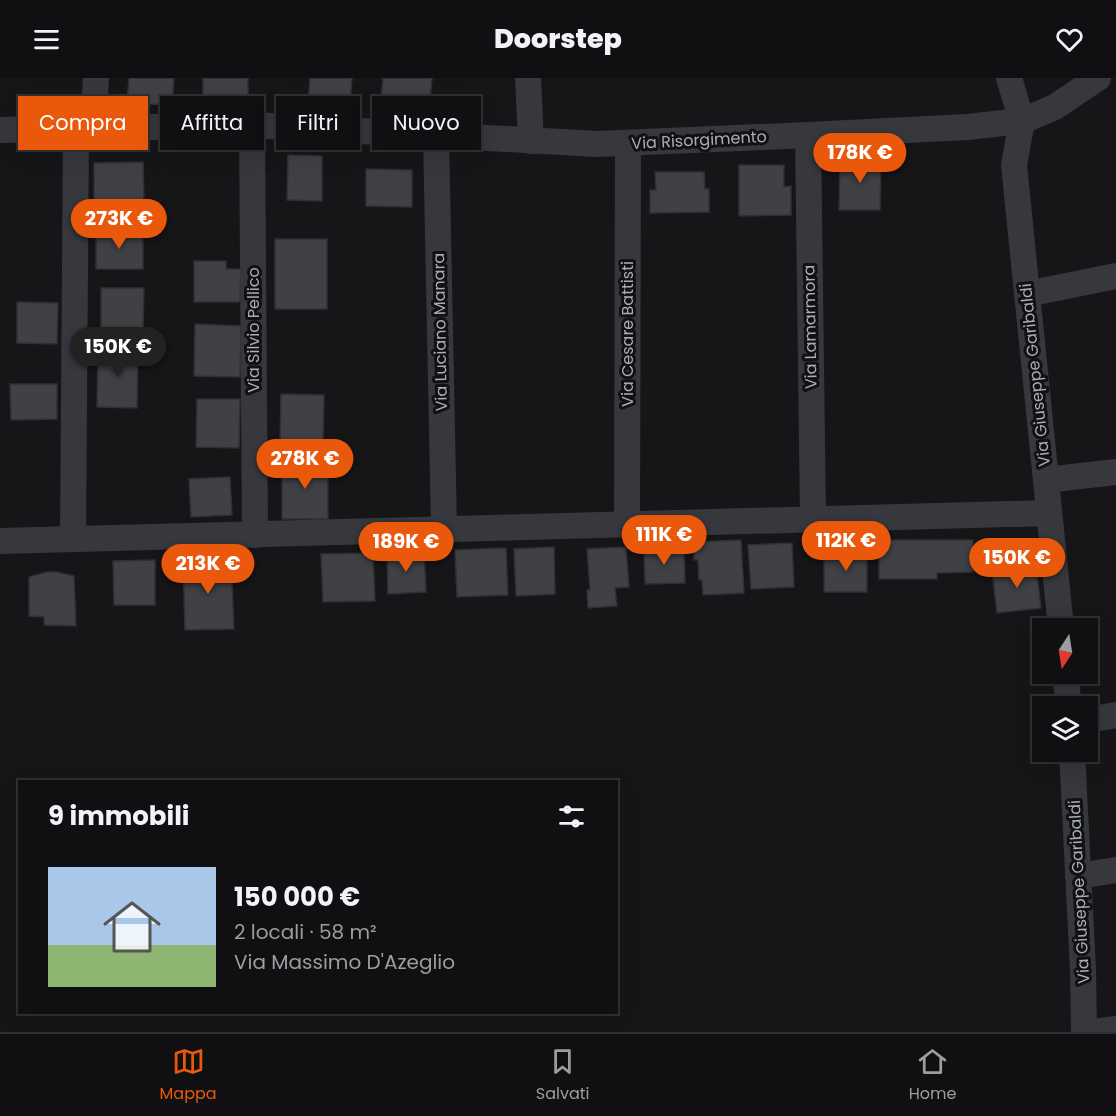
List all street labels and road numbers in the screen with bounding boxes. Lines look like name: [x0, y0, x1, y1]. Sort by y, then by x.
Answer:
street label: Via Risorgimento: [631, 125, 767, 155]
street label: Via Luciano Manara: [427, 252, 453, 412]
street label: Via Cesare Battisti: [616, 261, 639, 407]
street label: Via Lamarmora: [797, 265, 823, 389]
street label: Via Silvio Pellico: [242, 267, 265, 393]
street label: Via Giuseppe Garibaldi: [1014, 282, 1056, 468]
street label: Via Giuseppe Garibaldi: [1063, 799, 1095, 985]

